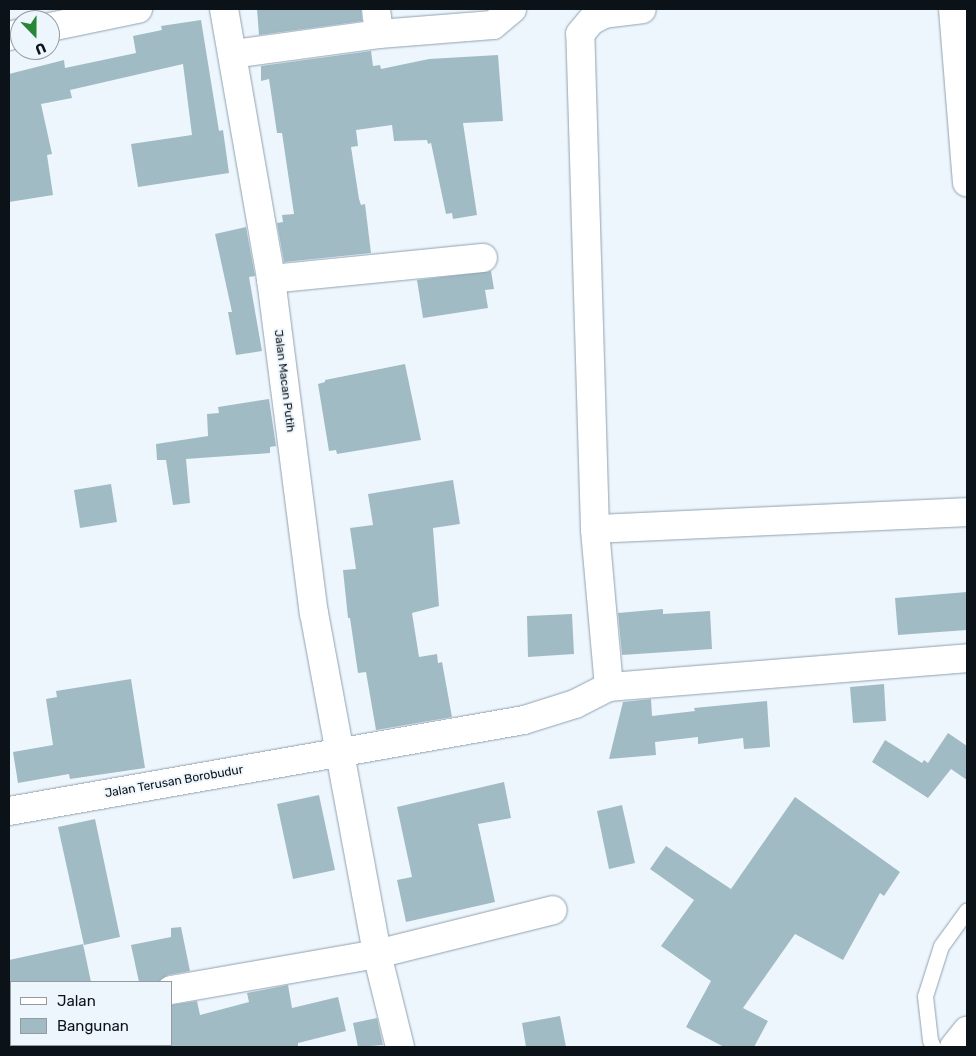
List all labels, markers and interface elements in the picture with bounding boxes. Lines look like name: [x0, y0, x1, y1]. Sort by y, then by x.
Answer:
north arrow: [10, 10, 60, 60]
text: U: [33, 39, 48, 58]
street label: Jalan Macan Putih: [271, 329, 297, 433]
street label: Jalan Terusan Borobudur: [103, 763, 245, 801]
legend: [10, 981, 172, 1046]
text: Jalan: [57, 992, 96, 1010]
text: Bangunan: [57, 1017, 129, 1035]

